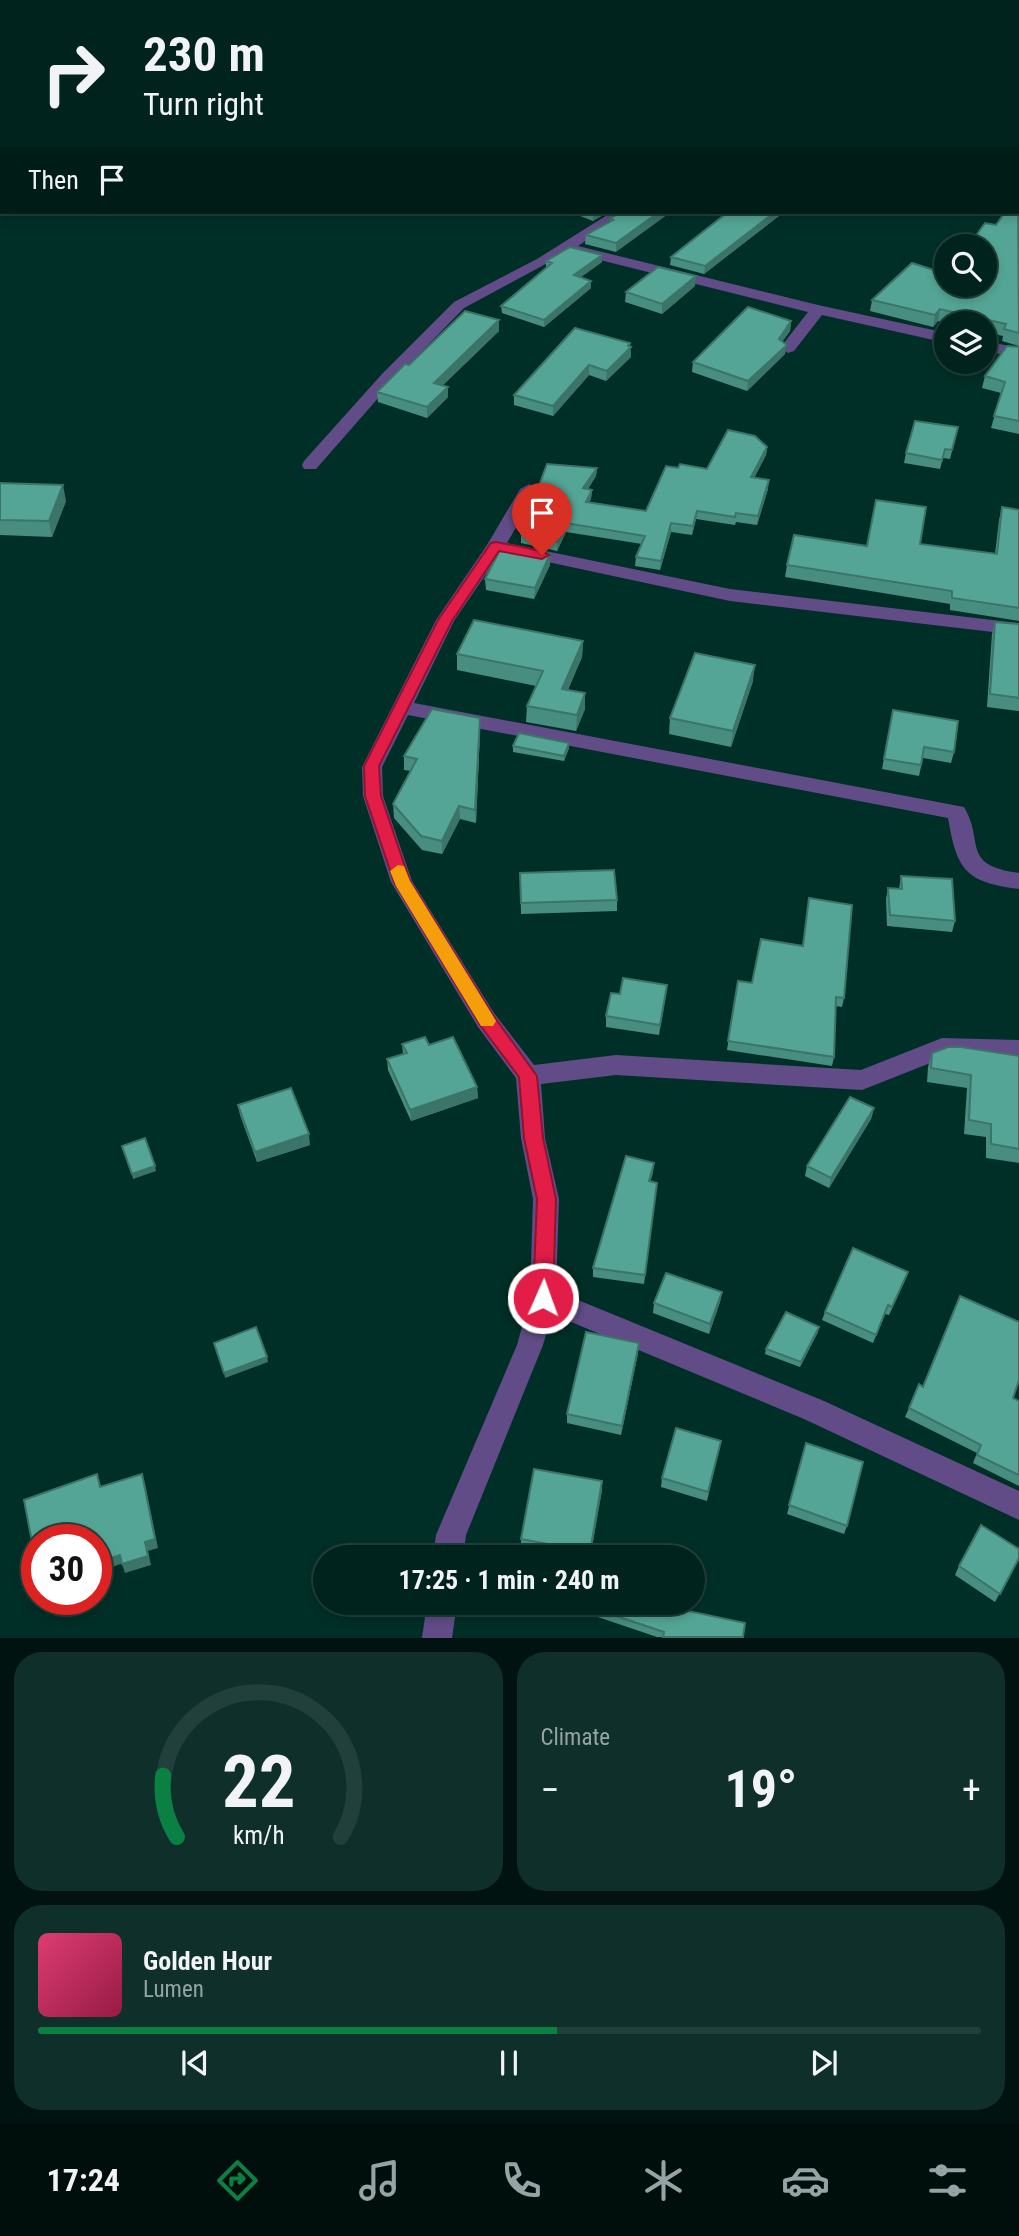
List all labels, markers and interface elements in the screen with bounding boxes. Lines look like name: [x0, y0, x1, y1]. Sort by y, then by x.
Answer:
text: 230 m: [143, 26, 265, 83]
icon: right: [28, 28, 119, 119]
text: Turn right: [143, 85, 264, 123]
icon: arrive: [93, 161, 131, 199]
text: Then: [28, 165, 79, 195]
map controls: [934, 234, 997, 374]
button: search: [934, 234, 997, 297]
button: layers: [934, 311, 997, 374]
pin: [512, 483, 572, 555]
icon: arrive: [523, 494, 561, 532]
position arrow: [506, 1261, 580, 1335]
speed limit sign: 30: [21, 1524, 112, 1615]
text: 17:25 · 1 min · 240 m: [399, 1565, 619, 1595]
text: Climate: [541, 1724, 610, 1751]
text: 22: [221, 1740, 295, 1826]
text: 19°: [724, 1759, 797, 1820]
text: −: [541, 1768, 560, 1812]
text: +: [962, 1768, 981, 1812]
text: km/h: [233, 1821, 284, 1850]
text: Golden Hour: [143, 1946, 272, 1976]
text: Lumen: [143, 1976, 204, 2003]
icon: previous: [176, 2044, 214, 2082]
icon: pause: [490, 2044, 528, 2082]
icon: next: [805, 2044, 843, 2082]
icon: directions: [213, 2156, 262, 2205]
icon: music: [355, 2156, 404, 2205]
icon: phone: [497, 2156, 546, 2205]
icon: climate: [639, 2156, 688, 2205]
icon: car: [781, 2156, 830, 2205]
icon: filters: [923, 2156, 972, 2205]
text: 17:24: [47, 2161, 120, 2199]

